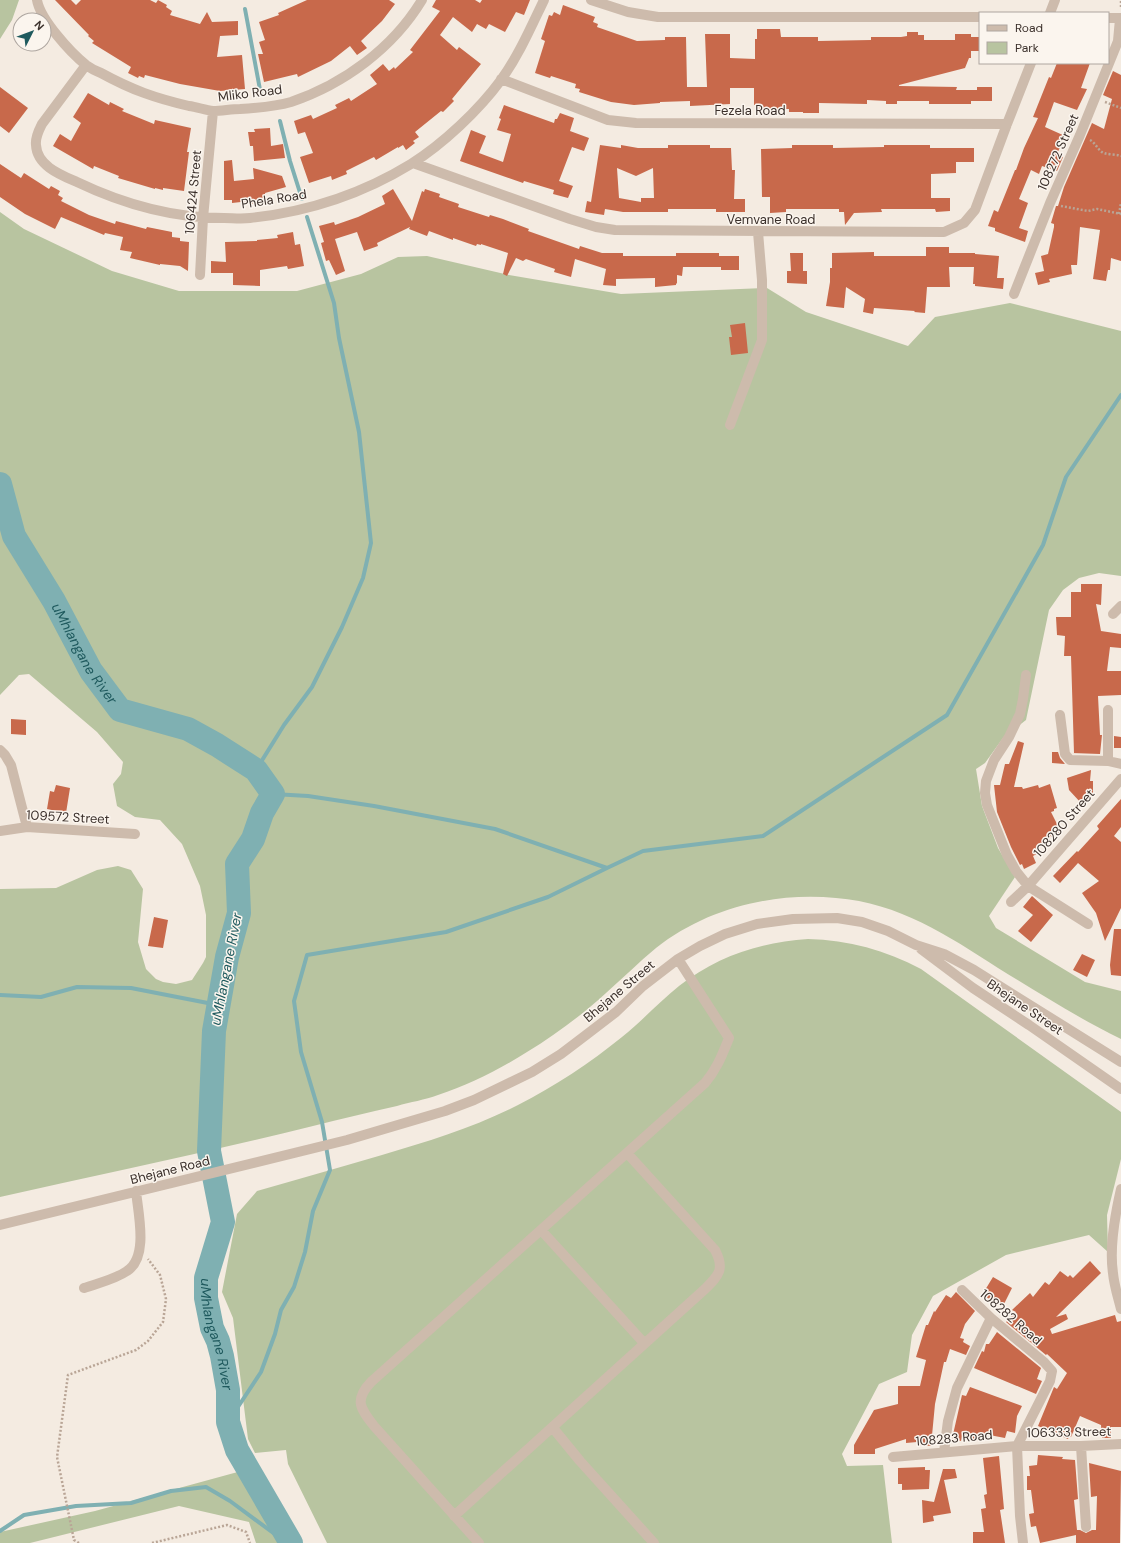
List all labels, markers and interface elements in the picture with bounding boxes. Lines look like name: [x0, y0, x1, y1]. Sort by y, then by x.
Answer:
north arrow: [12, 12, 52, 52]
legend: [979, 12, 1109, 64]
text: N: [32, 18, 47, 33]
text: Road: [1015, 20, 1043, 36]
text: Park: [1015, 40, 1039, 56]
street label: Mliko Road: [217, 81, 283, 105]
street label: Fezela Road: [714, 102, 786, 119]
street label: 108272 Street: [1033, 111, 1083, 193]
street label: 106424 Street: [181, 149, 205, 235]
street label: Phela Road: [240, 185, 308, 213]
street label: Vemvane Road: [727, 211, 815, 228]
water label: uMhlangane River: [48, 600, 122, 708]
street label: 108280 Street: [1030, 785, 1098, 861]
street label: 109572 Street: [26, 806, 110, 828]
water label: uMhlangane River: [206, 910, 246, 1027]
street label: Bhejane Street: [580, 956, 658, 1026]
street label: Bhejane Street: [984, 975, 1066, 1039]
street label: Bhejane Road: [128, 1152, 212, 1188]
water label: uMhlangane River: [197, 1278, 237, 1392]
street label: 108282 Road: [976, 1285, 1046, 1349]
street label: 106333 Street: [1027, 1423, 1111, 1441]
street label: 108283 Road: [915, 1426, 993, 1450]

